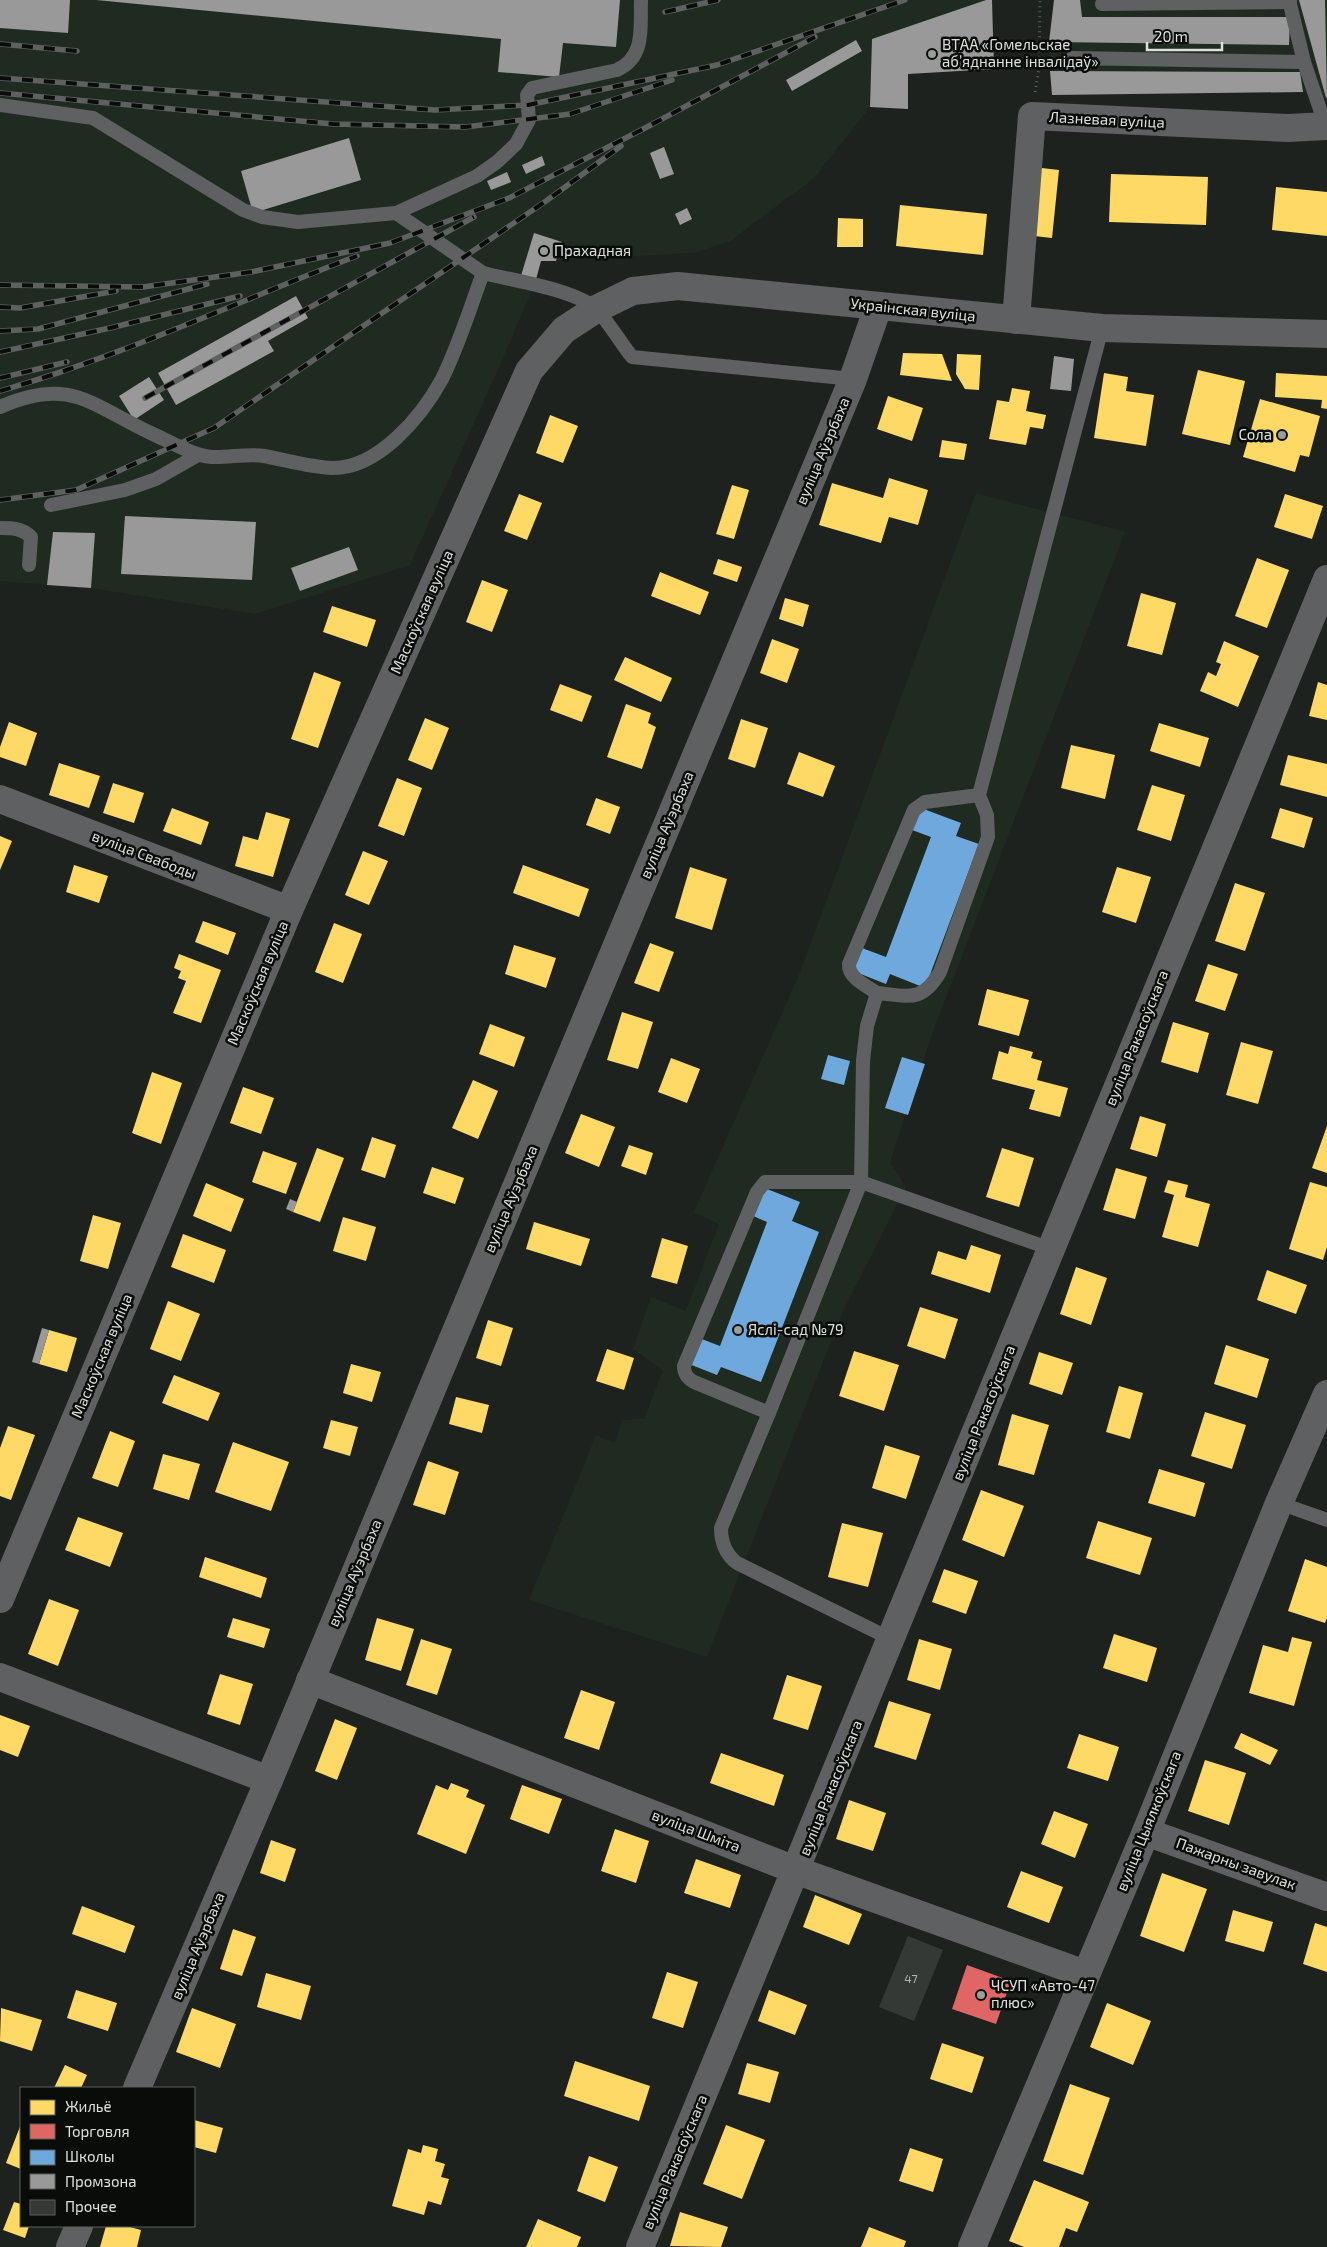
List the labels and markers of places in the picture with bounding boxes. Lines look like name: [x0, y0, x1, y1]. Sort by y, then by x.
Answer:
place label: ВТАА «Гомельскае абʼяднанне інвалідаў»: [942, 35, 1099, 71]
marker: ВТАА «Гомельскае абʼяднанне інвалідаў»: [926, 48, 938, 60]
place label: Прахадная: [554, 241, 631, 259]
marker: Прахадная: [538, 245, 550, 257]
place label: Сола: [1238, 425, 1272, 443]
marker: Сола: [1276, 429, 1288, 441]
place label: Яслі-сад №79: [748, 1320, 844, 1338]
marker: Яслі-сад №79: [732, 1324, 744, 1336]
place label: ЧСУП «Авто-47 плюс»: [991, 1976, 1095, 2011]
marker: ЧСУП «Авто-47 плюс»: [975, 1989, 987, 2001]

